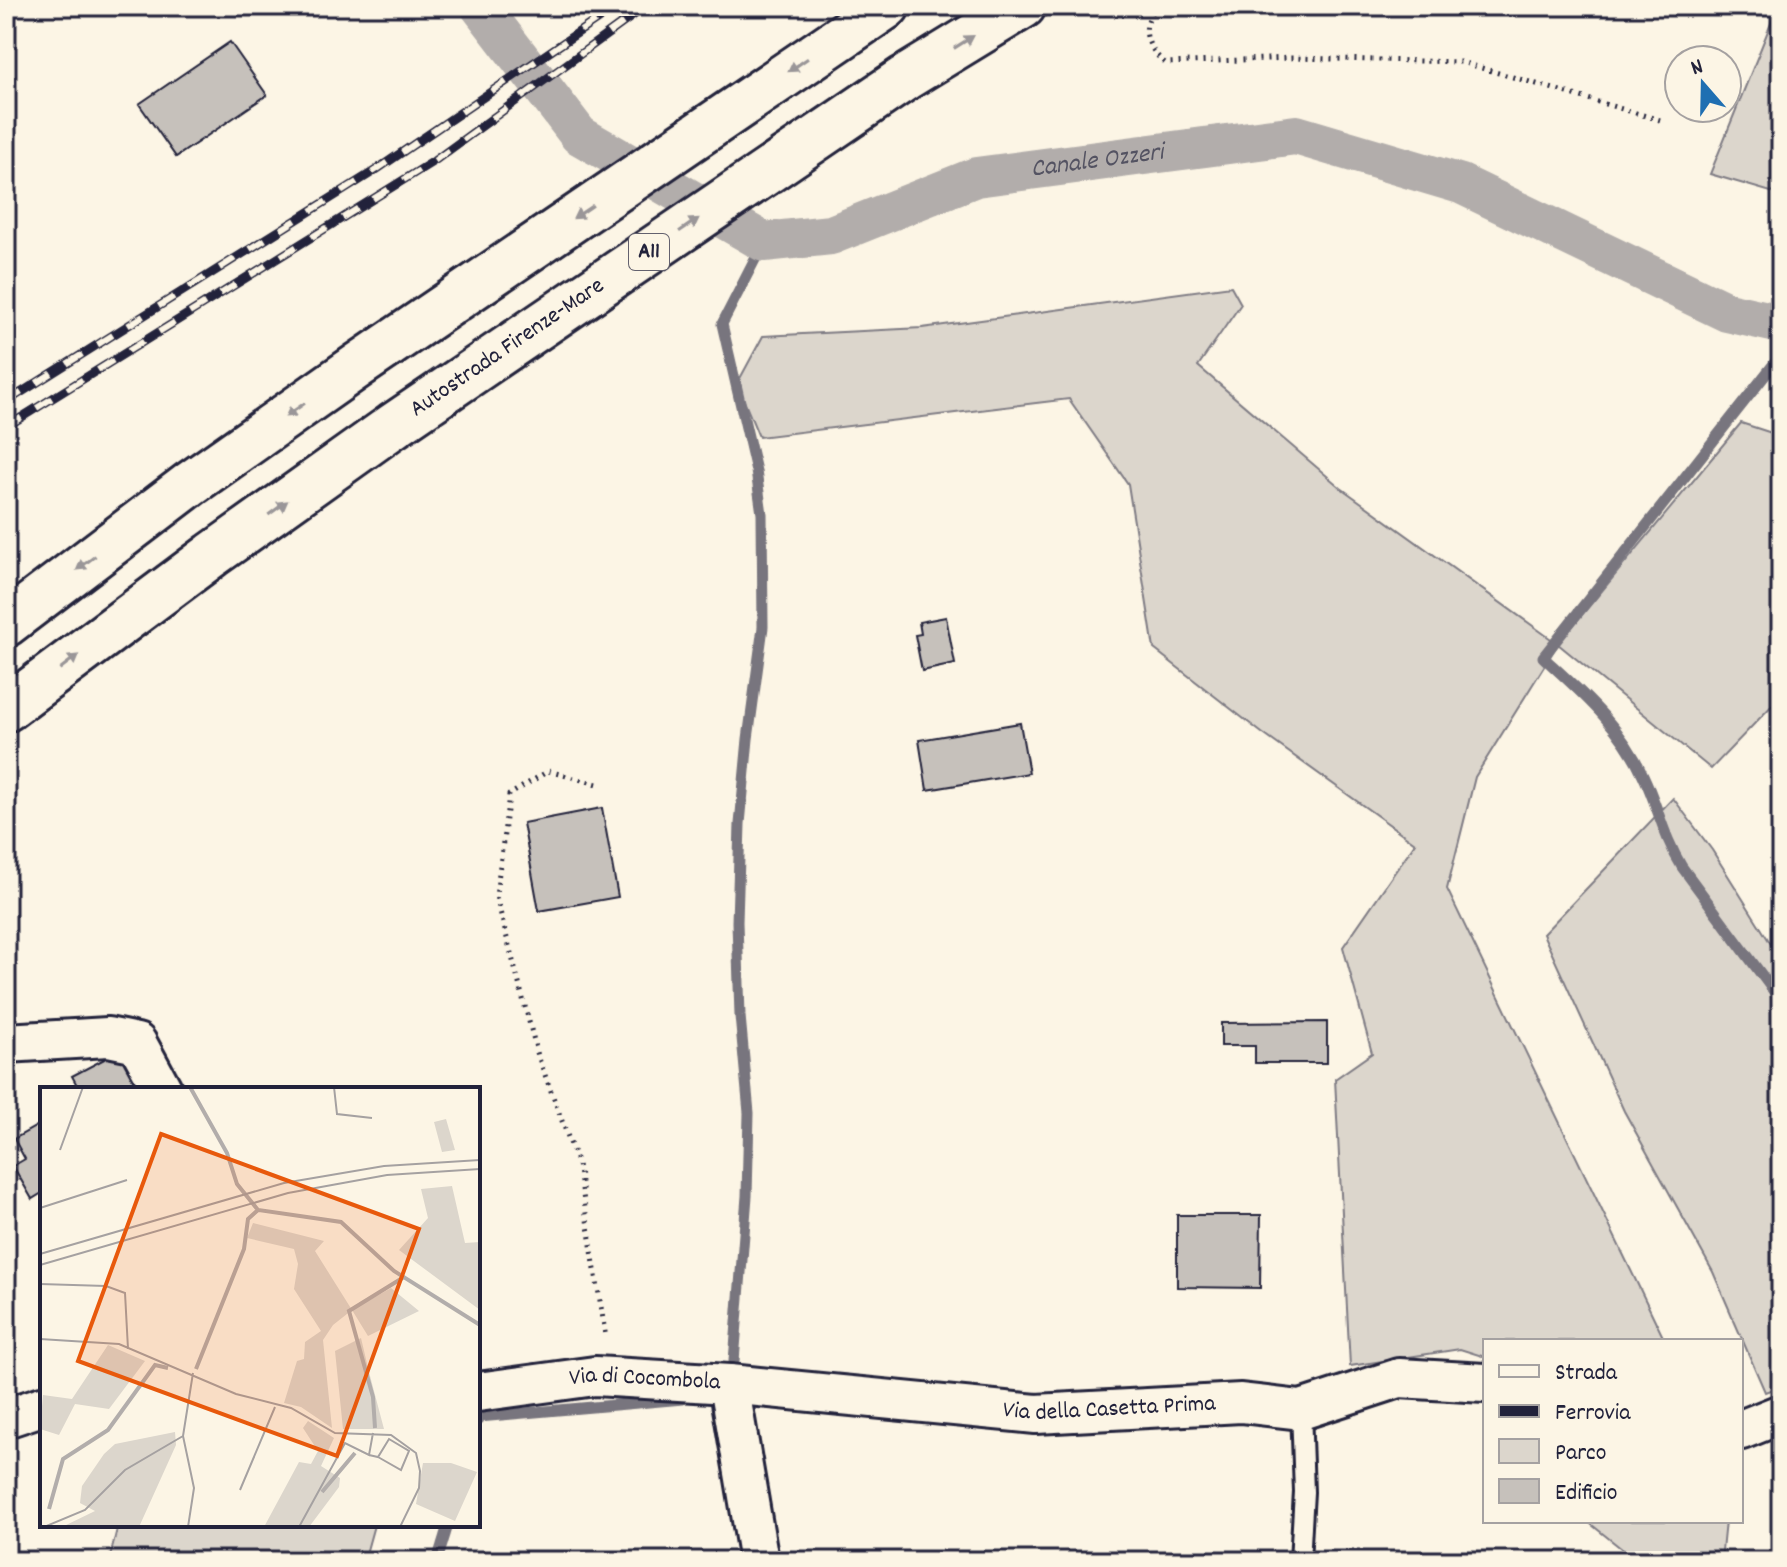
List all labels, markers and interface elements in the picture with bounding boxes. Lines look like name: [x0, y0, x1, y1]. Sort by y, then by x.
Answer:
one-way arrow: [953, 35, 975, 49]
north arrow: [1663, 44, 1743, 124]
text: N: [1687, 52, 1708, 85]
one-way arrow: [787, 57, 808, 72]
water label: Canale Ozzeri: [1029, 134, 1170, 188]
one-way arrow: [572, 204, 594, 219]
one-way arrow: [679, 218, 700, 233]
road number: A11: [629, 234, 669, 270]
street label: Autostrada Firenze-Mare: [403, 270, 612, 426]
one-way arrow: [285, 402, 306, 417]
one-way arrow: [267, 500, 289, 516]
one-way arrow: [75, 555, 96, 571]
one-way arrow: [58, 655, 79, 670]
inset map: [40, 1087, 480, 1527]
legend: [1483, 1339, 1743, 1523]
text: Strada: [1555, 1357, 1618, 1391]
street label: Via di Cocombola: [567, 1359, 722, 1400]
street label: Via della Casetta Prima: [1001, 1387, 1217, 1431]
text: Ferrovia: [1555, 1397, 1631, 1431]
text: Parco: [1555, 1437, 1606, 1471]
text: Edificio: [1555, 1477, 1617, 1511]

